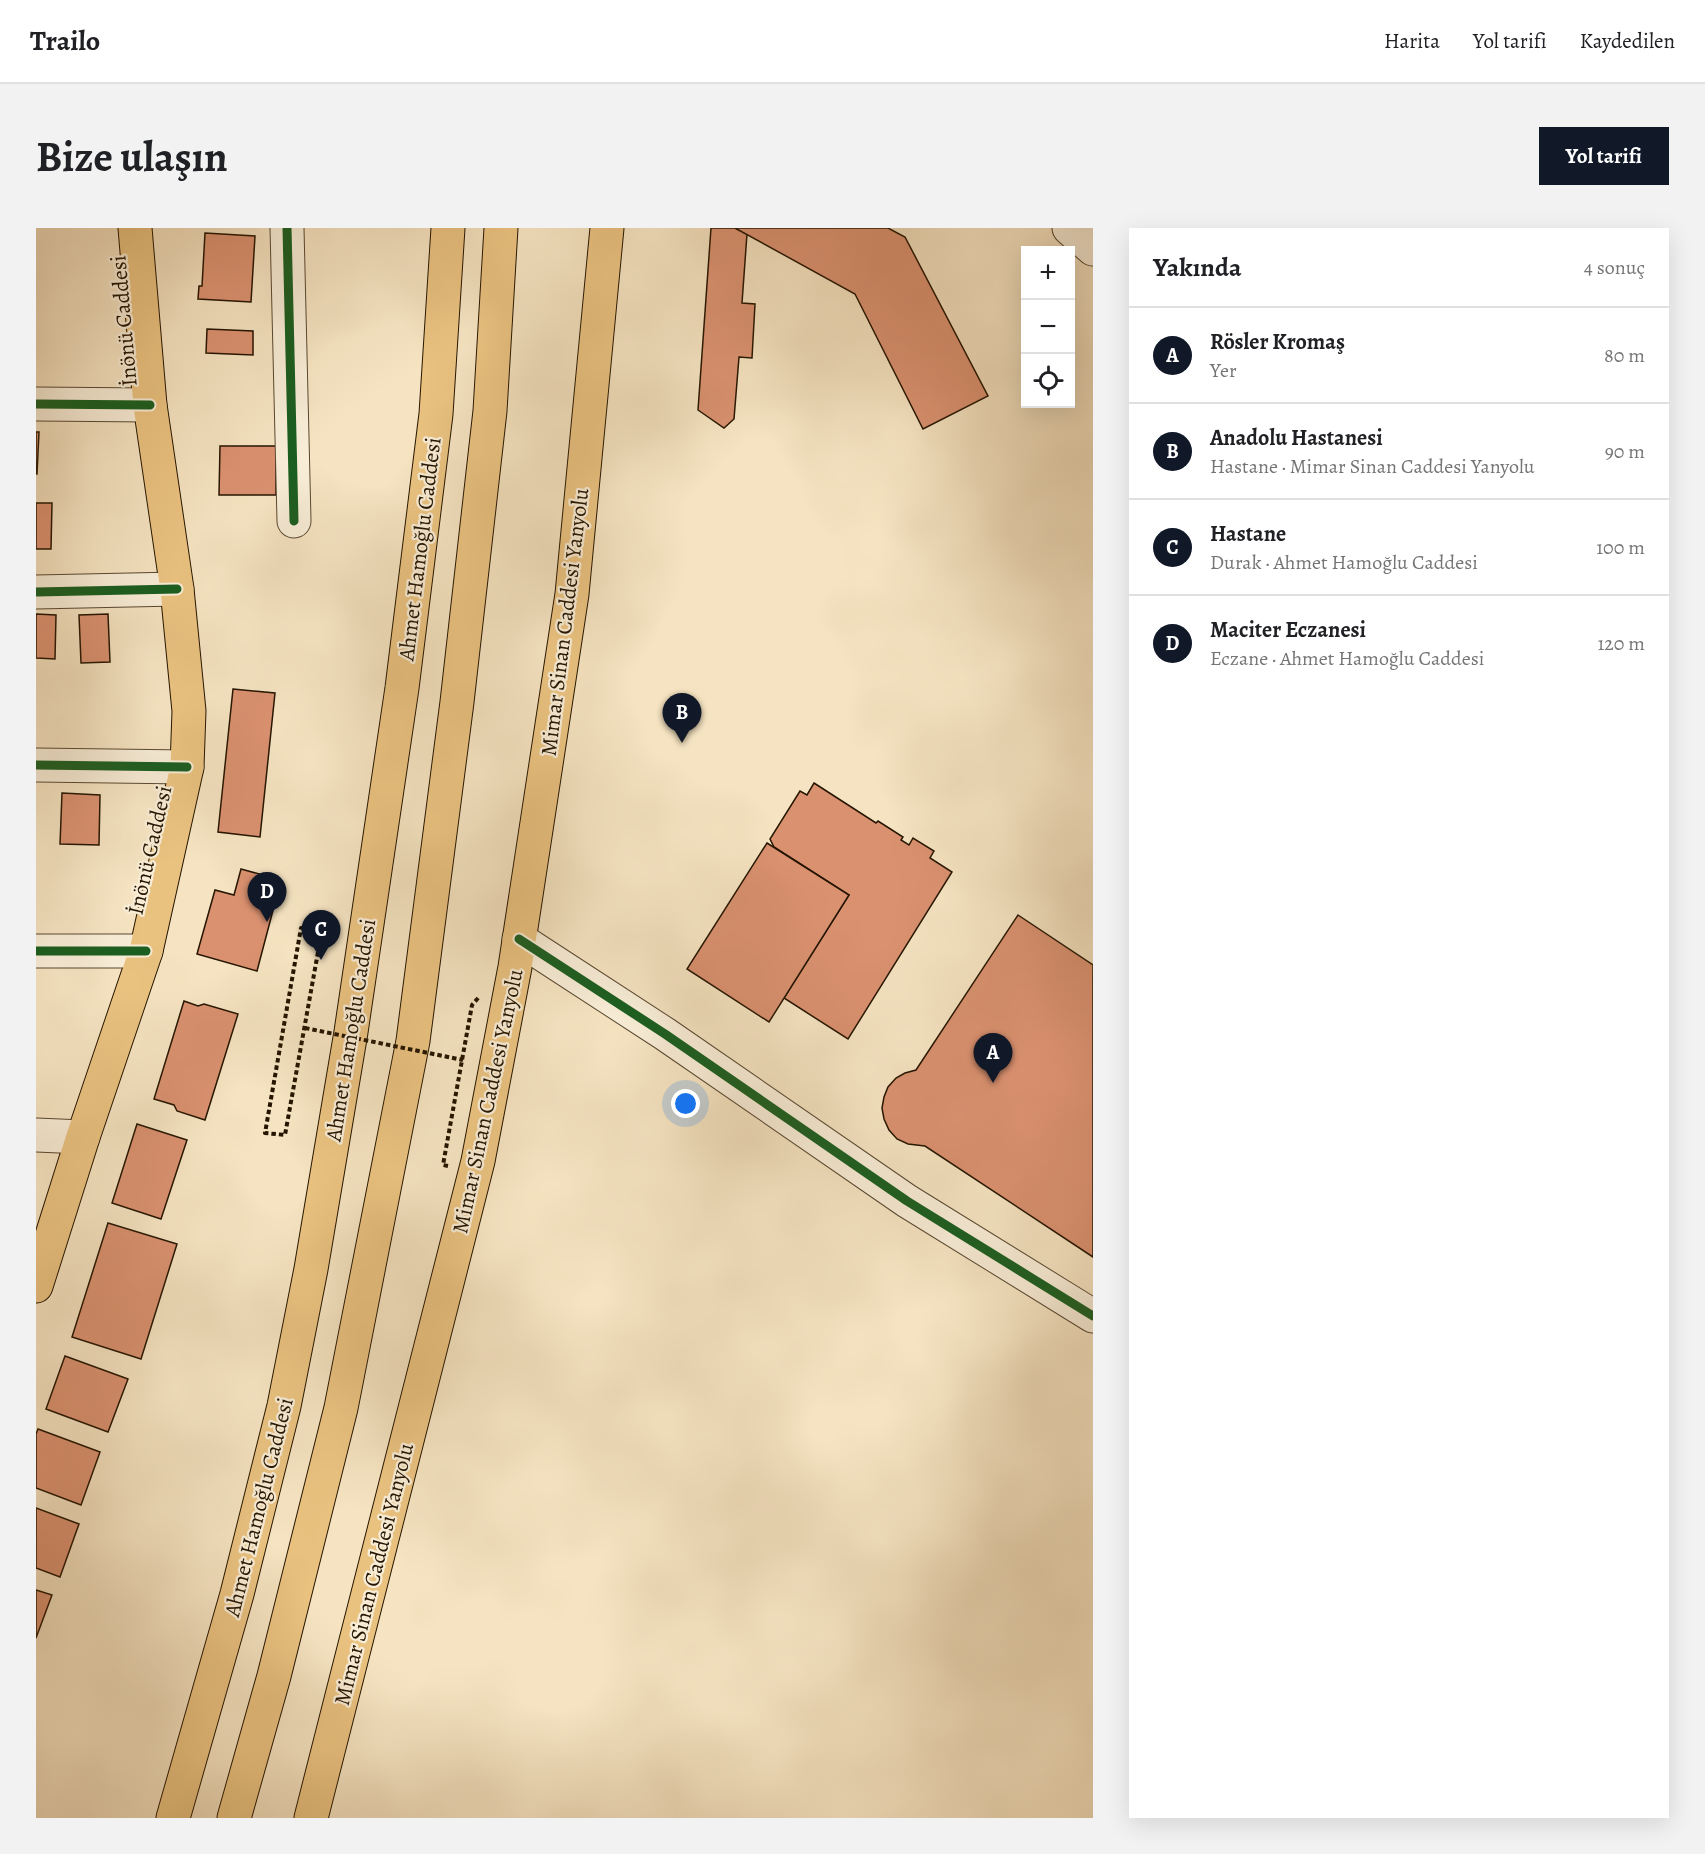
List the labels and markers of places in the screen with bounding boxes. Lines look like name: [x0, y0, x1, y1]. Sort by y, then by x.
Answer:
pin: B: [662, 694, 702, 743]
pin: D: [248, 872, 286, 922]
pin: C: [302, 910, 340, 960]
pin: A: [974, 1034, 1012, 1083]

